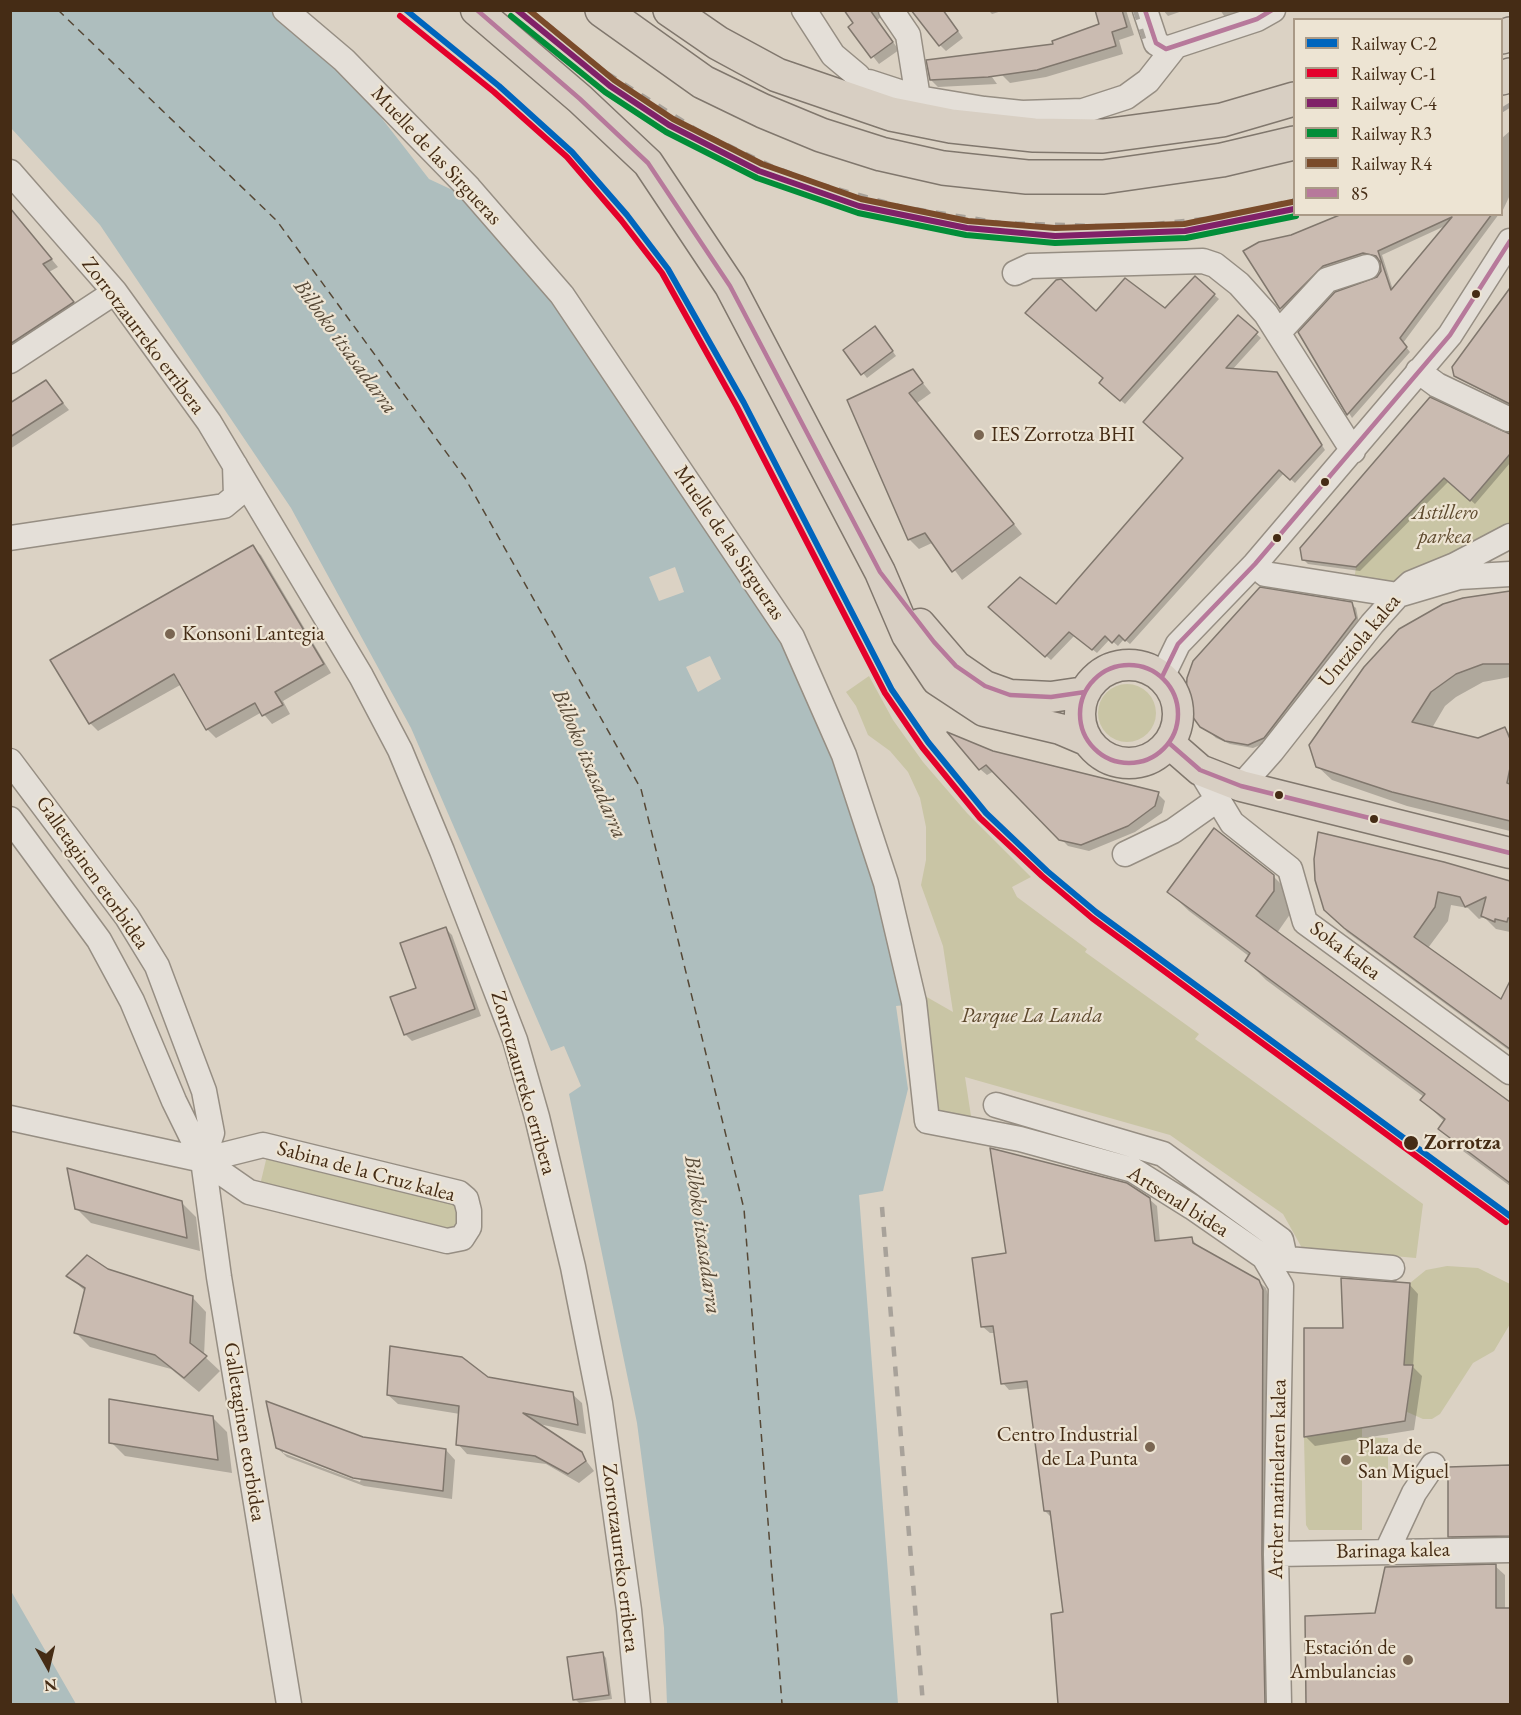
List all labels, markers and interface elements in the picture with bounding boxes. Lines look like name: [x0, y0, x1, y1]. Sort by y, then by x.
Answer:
legend: [1293, 18, 1503, 216]
text: Railway C-2: [1351, 32, 1437, 55]
text: Railway C-1: [1351, 62, 1437, 85]
street label: Muelle de las Sirgueras: [365, 81, 507, 231]
text: Railway C-4: [1351, 92, 1437, 115]
text: Railway R3: [1351, 122, 1432, 145]
text: Railway R4: [1351, 152, 1432, 175]
text: 85: [1351, 182, 1368, 205]
street label: Zorrotzaurreko erribera: [76, 253, 210, 419]
water label: Bilboko itsasadarra: [287, 275, 403, 419]
unlabelled marker: [1470, 288, 1482, 300]
place label: IES Zorrotza BHI: [991, 422, 1135, 448]
marker: IES Zorrotza BHI: [972, 428, 986, 442]
street label: Muelle de las Sirgueras: [668, 461, 790, 625]
unlabelled marker: [1319, 476, 1331, 488]
park label: Astillero parkea: [1412, 500, 1478, 550]
unlabelled marker: [1271, 532, 1283, 544]
street label: Untziola kalea: [1314, 589, 1406, 693]
place label: Konsoni Lantegia: [182, 621, 325, 647]
marker: Konsoni Lantegia: [163, 627, 177, 641]
water label: Bilboko itsasadarra: [546, 685, 632, 843]
unlabelled marker: [1273, 789, 1285, 801]
street label: Galletaginen etorbidea: [30, 792, 154, 954]
unlabelled marker: [1368, 813, 1380, 825]
street label: Soka kalea: [1305, 916, 1385, 986]
street label: Zorrotzaurreko erribera: [485, 988, 561, 1178]
park label: Parque La Landa: [961, 1003, 1103, 1029]
place label: Zorrotza: [1424, 1130, 1501, 1156]
marker: Zorrotza: [1402, 1134, 1420, 1152]
street label: Sabina de la Cruz kalea: [274, 1136, 458, 1208]
water label: Bilboko itsasadarra: [678, 1154, 726, 1316]
street label: Artsenal bidea: [1123, 1161, 1233, 1243]
street label: Galletaginen etorbidea: [217, 1341, 271, 1523]
street label: Archer marinelaren kalea: [1264, 1379, 1292, 1579]
place label: Centro Industrial de La Punta: [997, 1422, 1138, 1472]
place label: Plaza de San Miguel: [1358, 1435, 1449, 1485]
marker: Centro Industrial de La Punta: [1143, 1440, 1157, 1454]
marker: Plaza de San Miguel: [1339, 1453, 1353, 1467]
street label: Zorrotzaurreko erribera: [596, 1462, 644, 1654]
street label: Barinaga kalea: [1336, 1537, 1450, 1565]
place label: Estación de Ambulancias: [1290, 1635, 1396, 1685]
north arrow: [18, 1637, 78, 1697]
marker: Estación de Ambulancias: [1401, 1653, 1415, 1667]
text: N: [43, 1674, 58, 1697]

